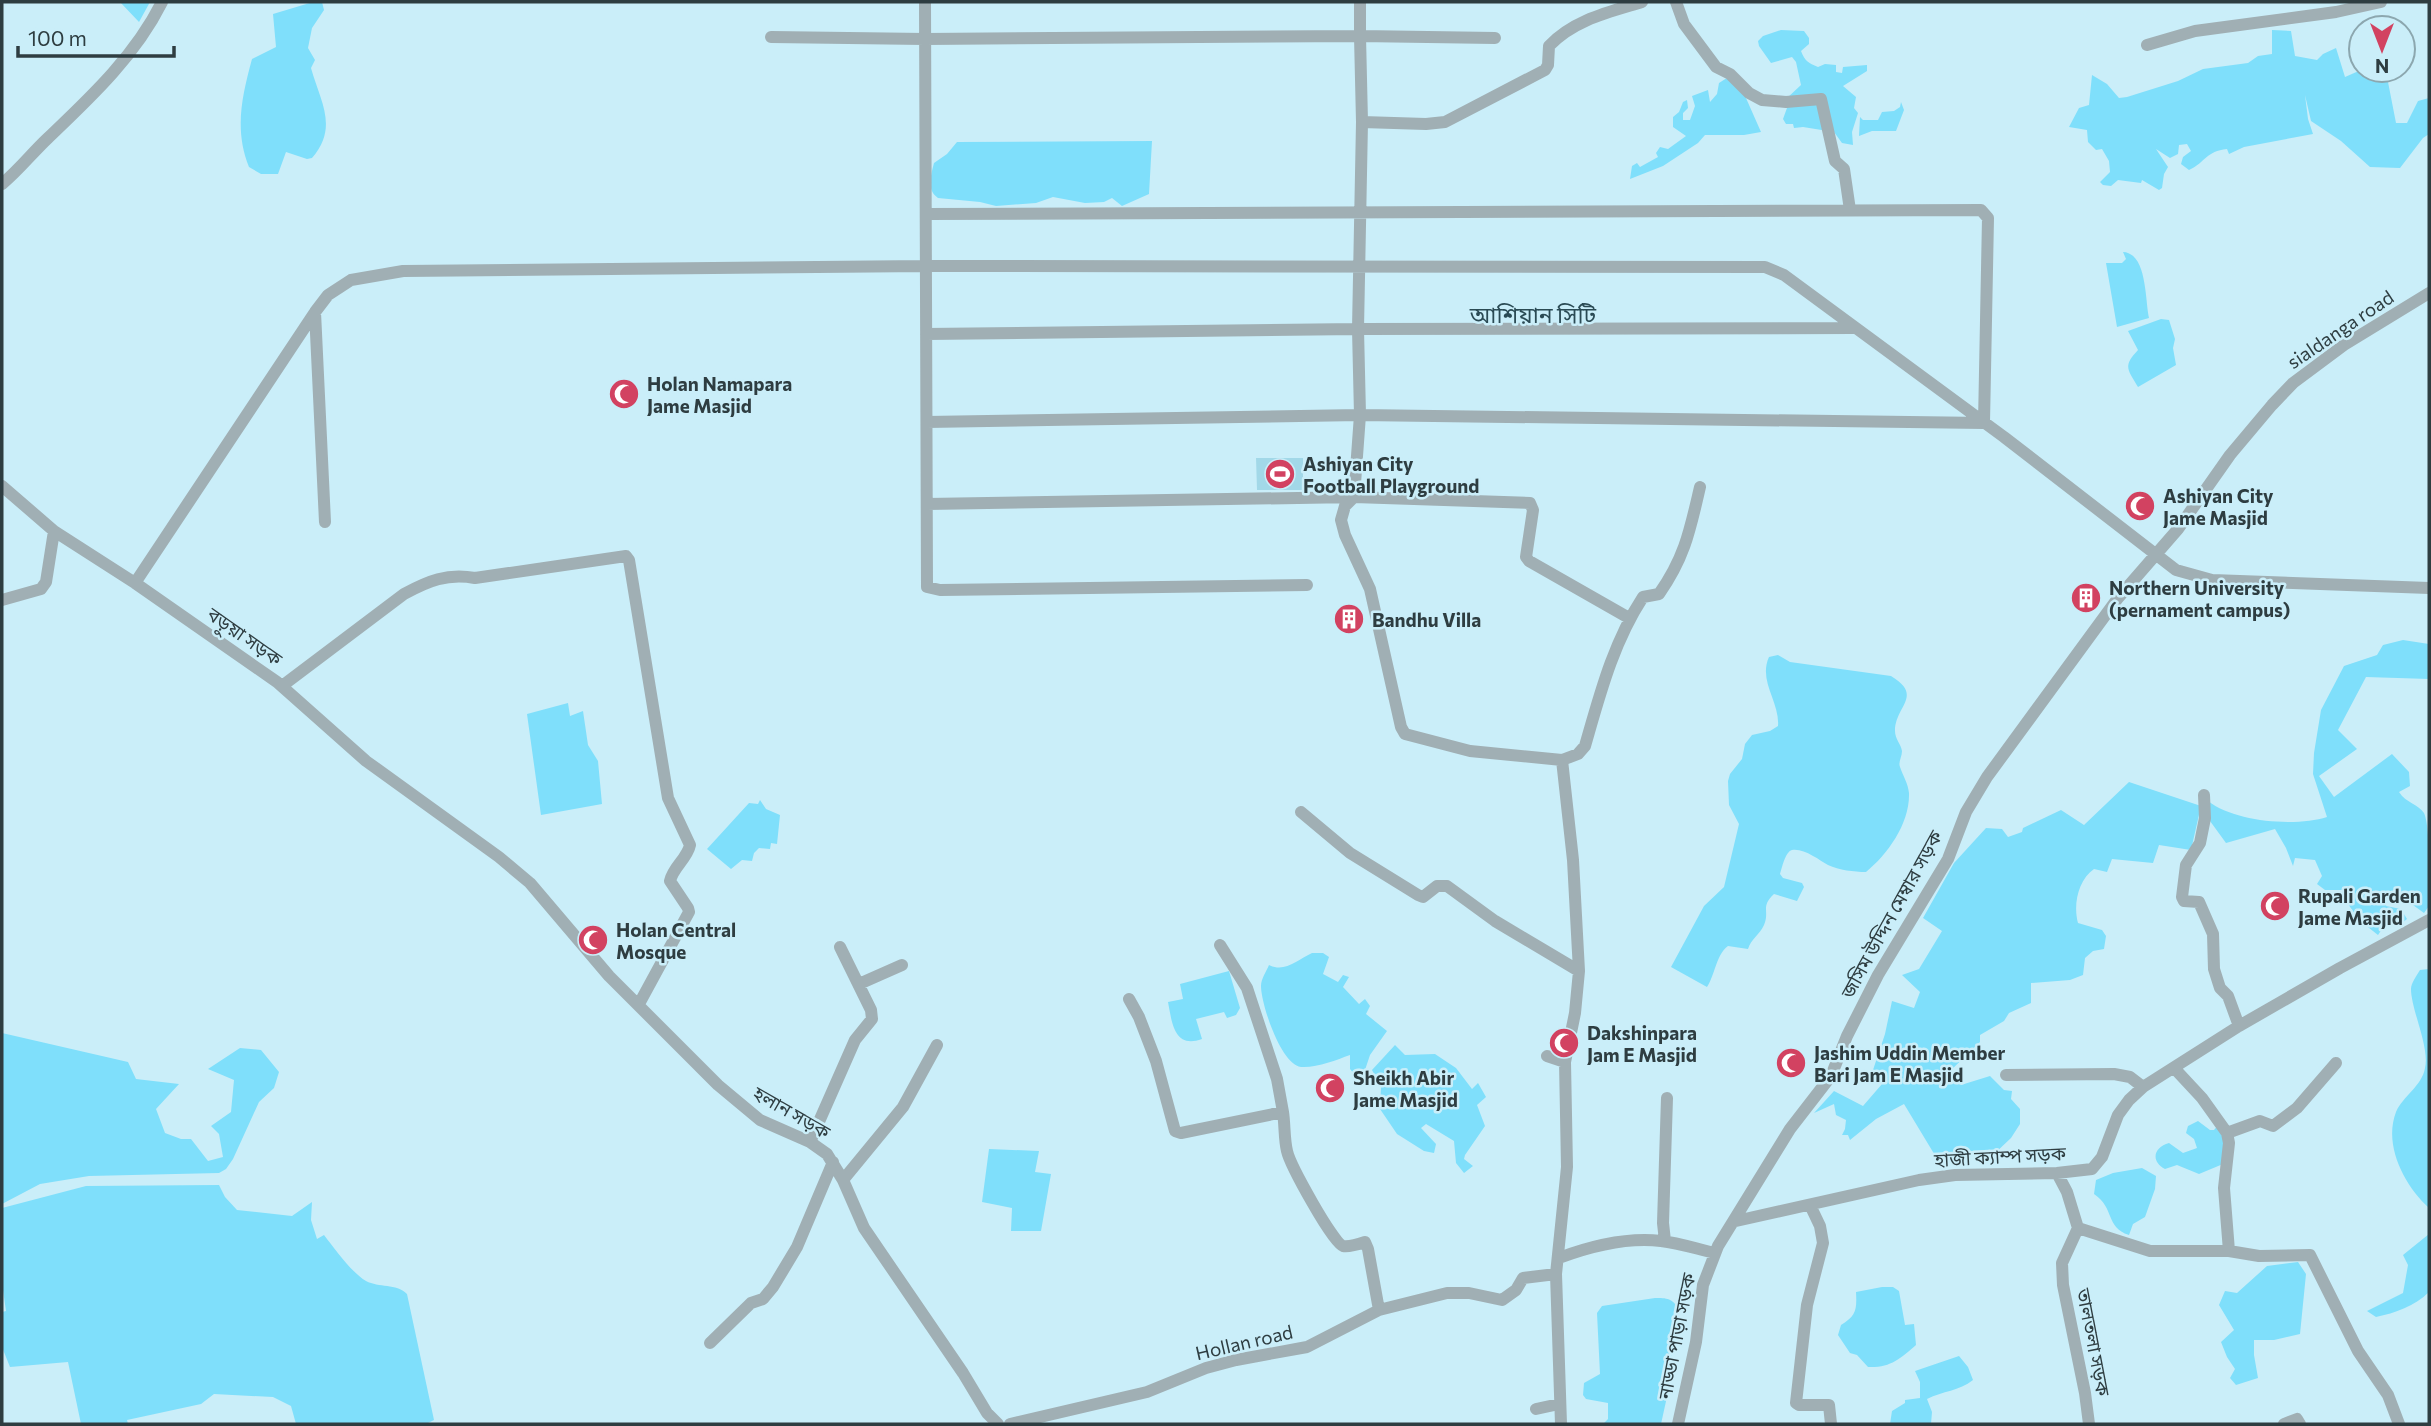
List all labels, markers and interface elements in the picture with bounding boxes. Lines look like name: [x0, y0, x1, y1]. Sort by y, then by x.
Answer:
scale bar: [18, 14, 173, 58]
north arrow: [2347, 14, 2417, 84]
text: 100 m: [28, 25, 87, 50]
text: N: [2375, 55, 2389, 78]
street label: sialdanga road: [2282, 285, 2398, 373]
district label: আশিয়ান সিটি: [1469, 300, 1597, 328]
place label: Holan Namapara Jame Masjid: [647, 372, 792, 417]
mosque icon: Holan Namapara Jame Masjid: [607, 377, 641, 411]
place label: Ashiyan City Football Playground: [1303, 452, 1479, 497]
sports icon: Ashiyan City Football Playground: [1263, 457, 1297, 491]
place label: Ashiyan City Jame Masjid: [2163, 484, 2274, 529]
mosque icon: Ashiyan City Jame Masjid: [2123, 489, 2157, 523]
place label: Northern University (pernament campus): [2109, 576, 2290, 621]
building icon: Northern University (pernament campus): [2069, 581, 2103, 615]
street label: বড়ুয়া সড়ক: [200, 601, 287, 674]
building icon: Bandhu Villa: [1332, 602, 1366, 636]
place label: Bandhu Villa: [1372, 608, 1481, 631]
street label: জসিম উদ্দিন মেম্বার সড়ক: [1835, 826, 1947, 1003]
place label: Rupali Garden Jame Masjid: [2298, 884, 2421, 929]
mosque icon: Rupali Garden Jame Masjid: [2258, 889, 2292, 923]
place label: Holan Central Mosque: [616, 918, 736, 963]
mosque icon: Holan Central Mosque: [576, 923, 610, 957]
place label: Dakshinpara Jam E Masjid: [1587, 1021, 1697, 1066]
mosque icon: Dakshinpara Jam E Masjid: [1547, 1026, 1581, 1060]
place label: Jashim Uddin Member Bari Jam E Masjid: [1814, 1041, 2005, 1086]
mosque icon: Jashim Uddin Member Bari Jam E Masjid: [1774, 1046, 1808, 1080]
place label: Sheikh Abir Jame Masjid: [1353, 1066, 1458, 1111]
mosque icon: Sheikh Abir Jame Masjid: [1313, 1071, 1347, 1105]
street label: হলান সড়ক: [749, 1080, 835, 1144]
street label: হাজী ক্যাম্প সড়ক: [1932, 1141, 2067, 1171]
street label: নাড্ডা পাড়া সড়ক: [1652, 1270, 1700, 1402]
street label: তালতলা সড়ক: [2072, 1285, 2116, 1398]
street label: Hollan road: [1193, 1320, 1295, 1364]

